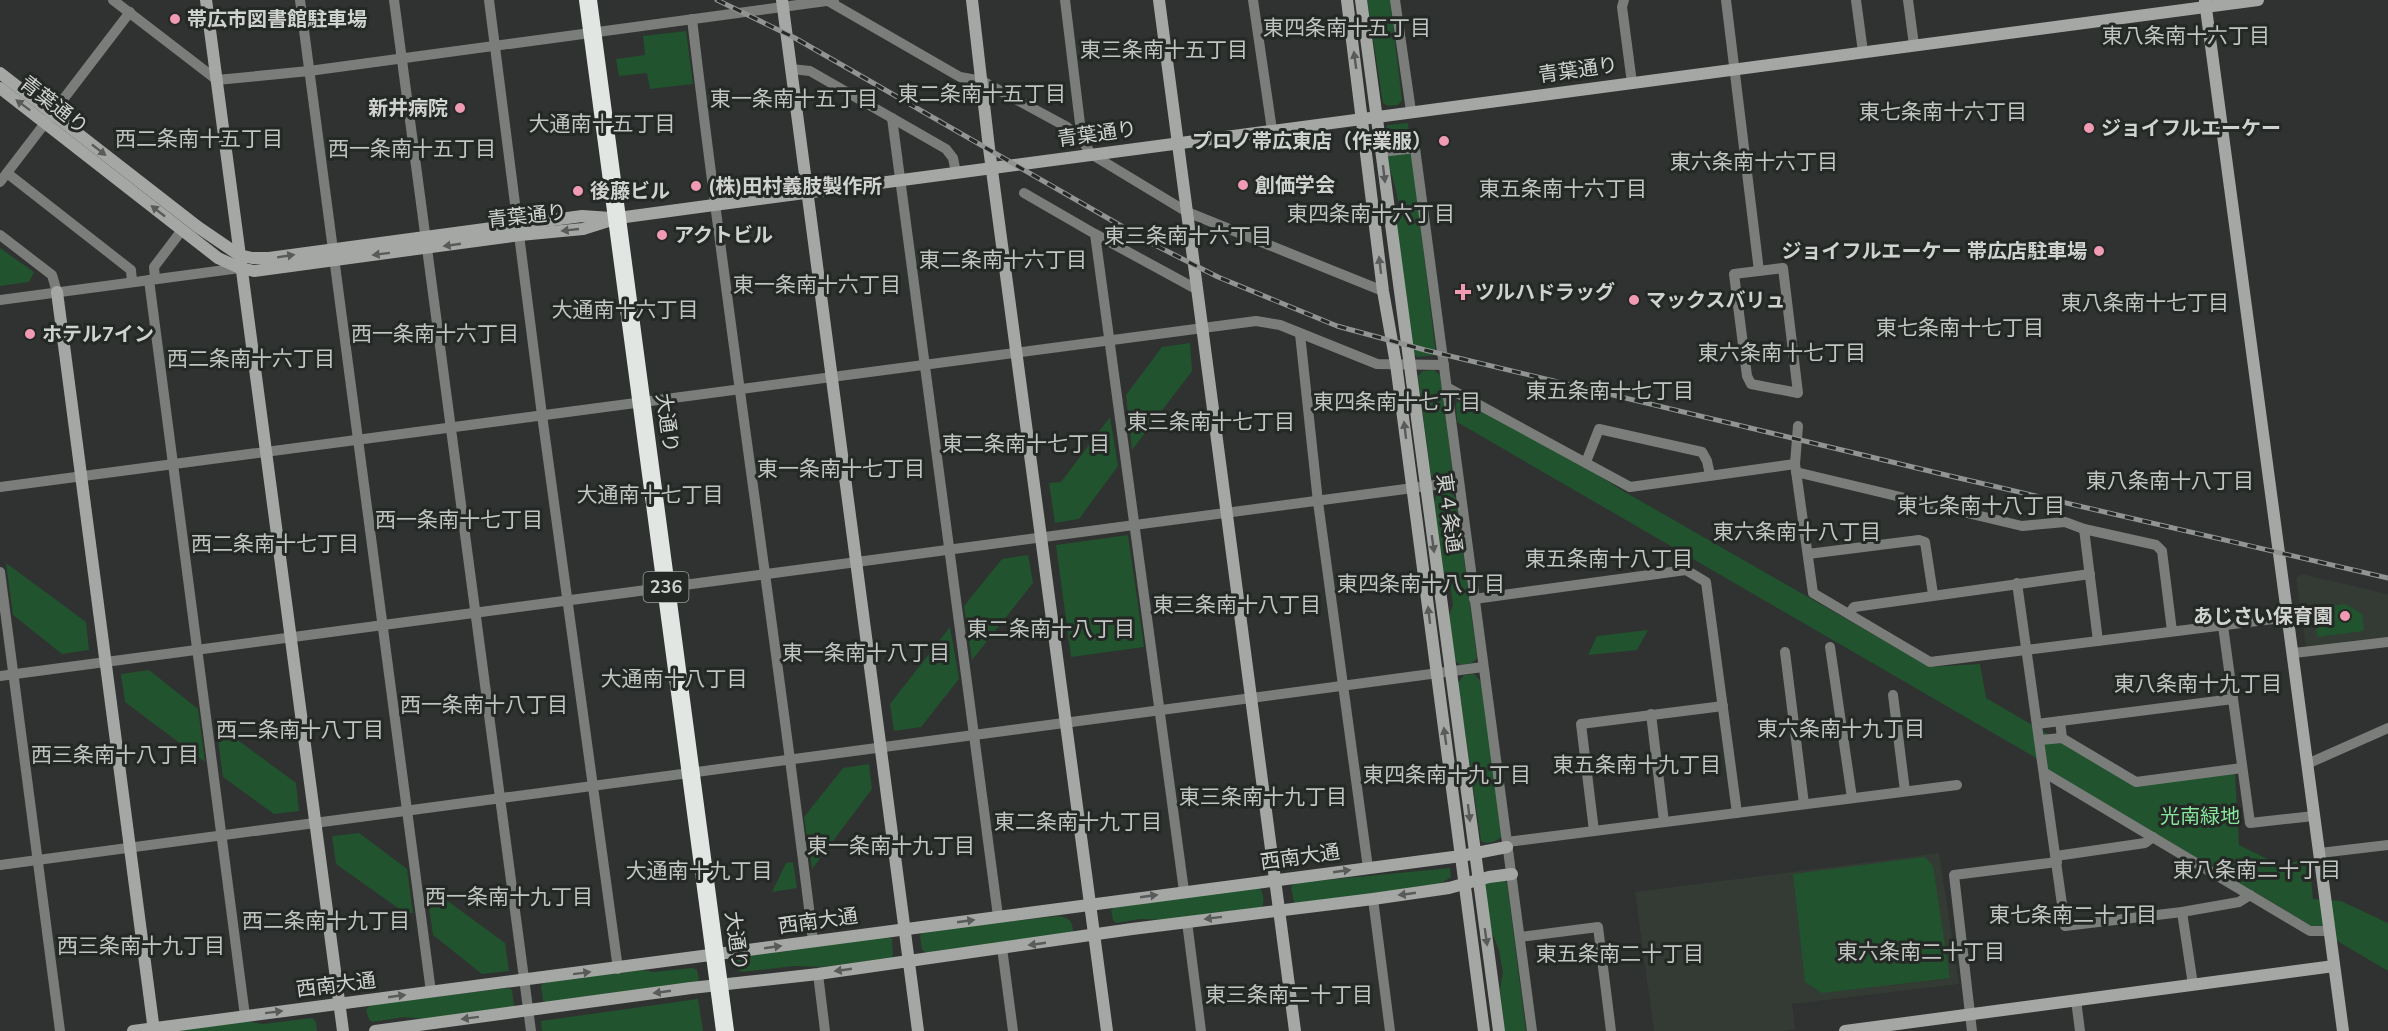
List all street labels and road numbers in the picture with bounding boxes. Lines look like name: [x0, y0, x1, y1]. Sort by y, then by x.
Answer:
street label: 青葉通り: [1537, 51, 1619, 89]
street label: 青葉通り: [14, 70, 94, 140]
street label: 青葉通り: [1056, 115, 1138, 153]
street label: 青葉通り: [486, 198, 568, 234]
street label: 大通り: [649, 391, 685, 455]
street label: 東４条通: [1430, 472, 1468, 554]
road number: 236: [644, 572, 688, 602]
street label: 西南大通: [1259, 838, 1341, 876]
street label: 西南大通: [777, 902, 859, 940]
street label: 大通り: [718, 909, 754, 973]
street label: 西南大通: [295, 967, 377, 1003]

